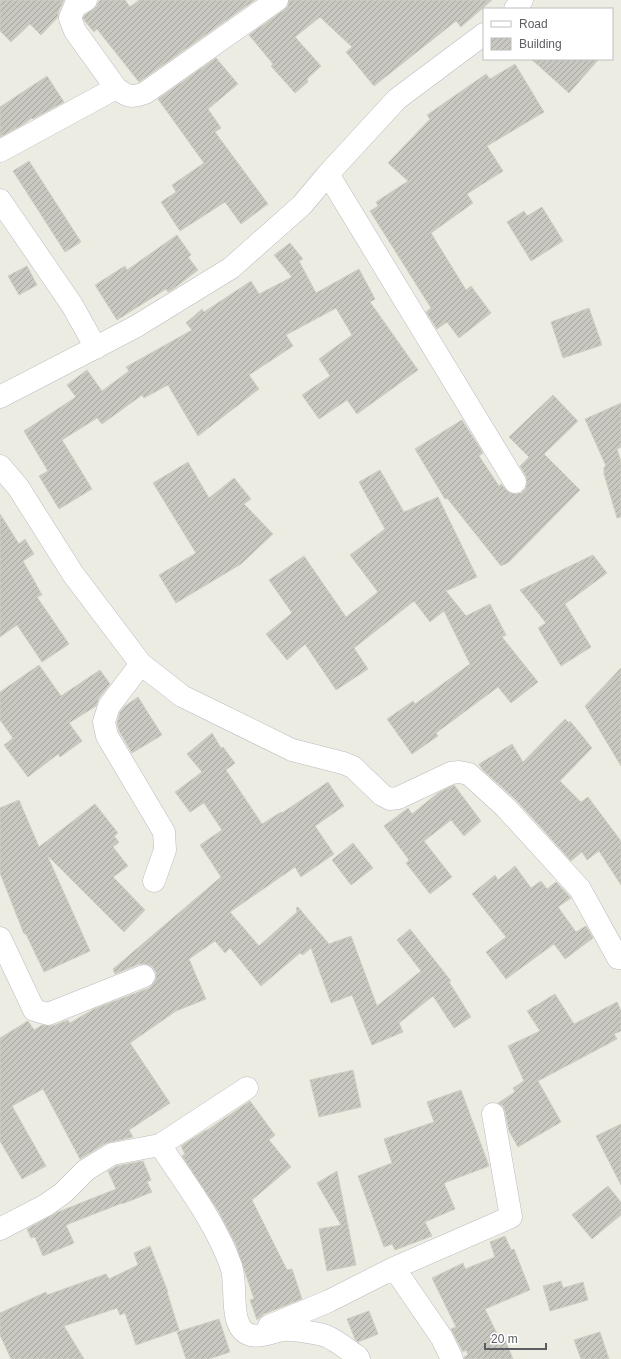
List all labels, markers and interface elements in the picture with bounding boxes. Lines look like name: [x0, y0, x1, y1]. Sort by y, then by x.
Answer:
legend: [483, 8, 613, 60]
text: Road: [519, 17, 548, 31]
text: Building: [519, 37, 562, 51]
scale bar: [485, 1325, 546, 1351]
text: 20 m: [491, 1332, 518, 1346]

